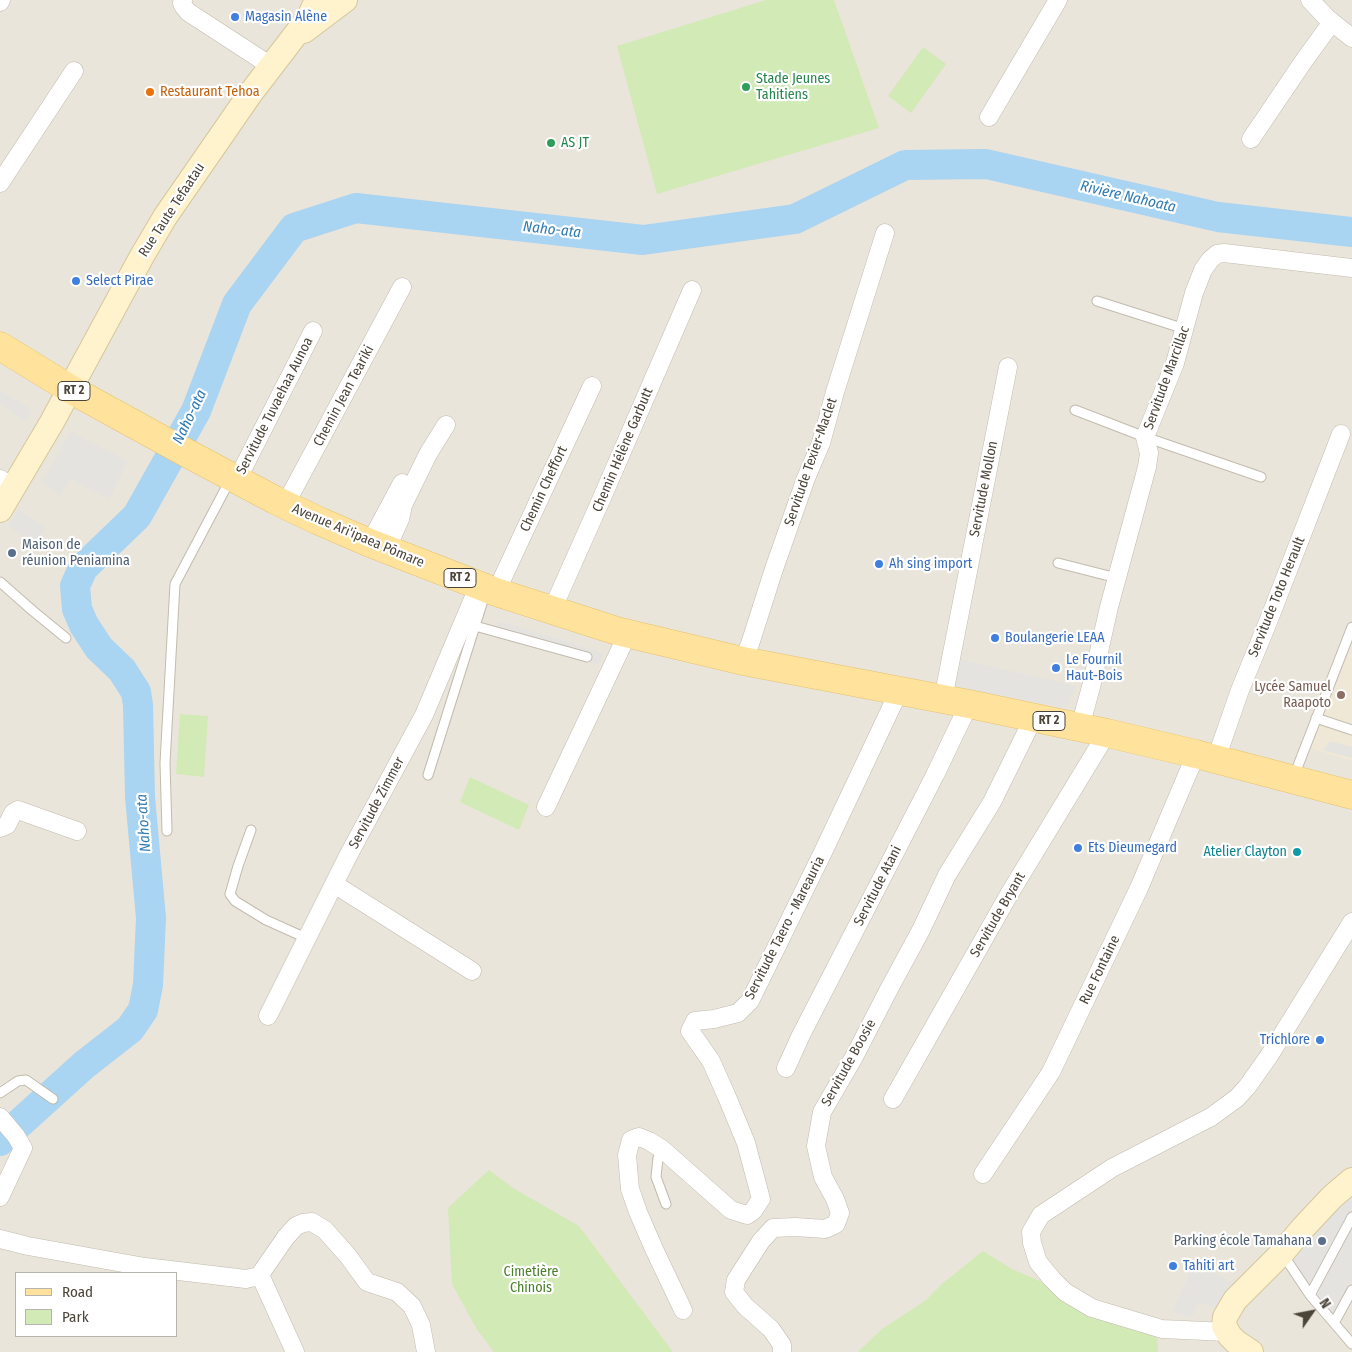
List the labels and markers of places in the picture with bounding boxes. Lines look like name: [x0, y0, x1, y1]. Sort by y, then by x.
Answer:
place label: Magasin Alène: [245, 9, 327, 25]
marker: Magasin Alène: [229, 11, 241, 23]
place label: Stade Jeunes Tahitiens: [756, 71, 830, 104]
marker: Stade Jeunes Tahitiens: [740, 81, 752, 93]
place label: Restaurant Tehoa: [160, 84, 260, 100]
marker: Restaurant Tehoa: [144, 86, 156, 98]
place label: AS JT: [561, 135, 589, 151]
marker: AS JT: [545, 137, 557, 149]
place label: Select Pirae: [86, 273, 153, 289]
marker: Select Pirae: [70, 275, 82, 287]
place label: Maison de réunion Peniamina: [22, 537, 130, 570]
marker: Maison de réunion Peniamina: [6, 547, 18, 559]
place label: Ah sing import: [889, 556, 972, 572]
marker: Ah sing import: [873, 558, 885, 570]
place label: Boulangerie LEAA: [1005, 630, 1105, 646]
marker: Boulangerie LEAA: [989, 632, 1001, 644]
place label: Le Fournil Haut-Bois: [1066, 652, 1122, 684]
marker: Le Fournil Haut-Bois: [1050, 662, 1062, 674]
place label: Lycée Samuel Raapoto: [1254, 679, 1331, 712]
marker: Lycée Samuel Raapoto: [1335, 689, 1347, 701]
place label: Ets Dieumegard: [1088, 840, 1177, 856]
marker: Ets Dieumegard: [1072, 842, 1084, 854]
place label: Atelier Clayton: [1203, 844, 1287, 860]
marker: Atelier Clayton: [1291, 846, 1303, 858]
place label: Trichlore: [1260, 1032, 1310, 1048]
marker: Trichlore: [1314, 1034, 1326, 1046]
place label: Parking école Tamahana: [1174, 1233, 1312, 1249]
marker: Parking école Tamahana: [1316, 1235, 1328, 1247]
place label: Tahiti art: [1183, 1258, 1234, 1274]
marker: Tahiti art: [1167, 1260, 1179, 1272]

